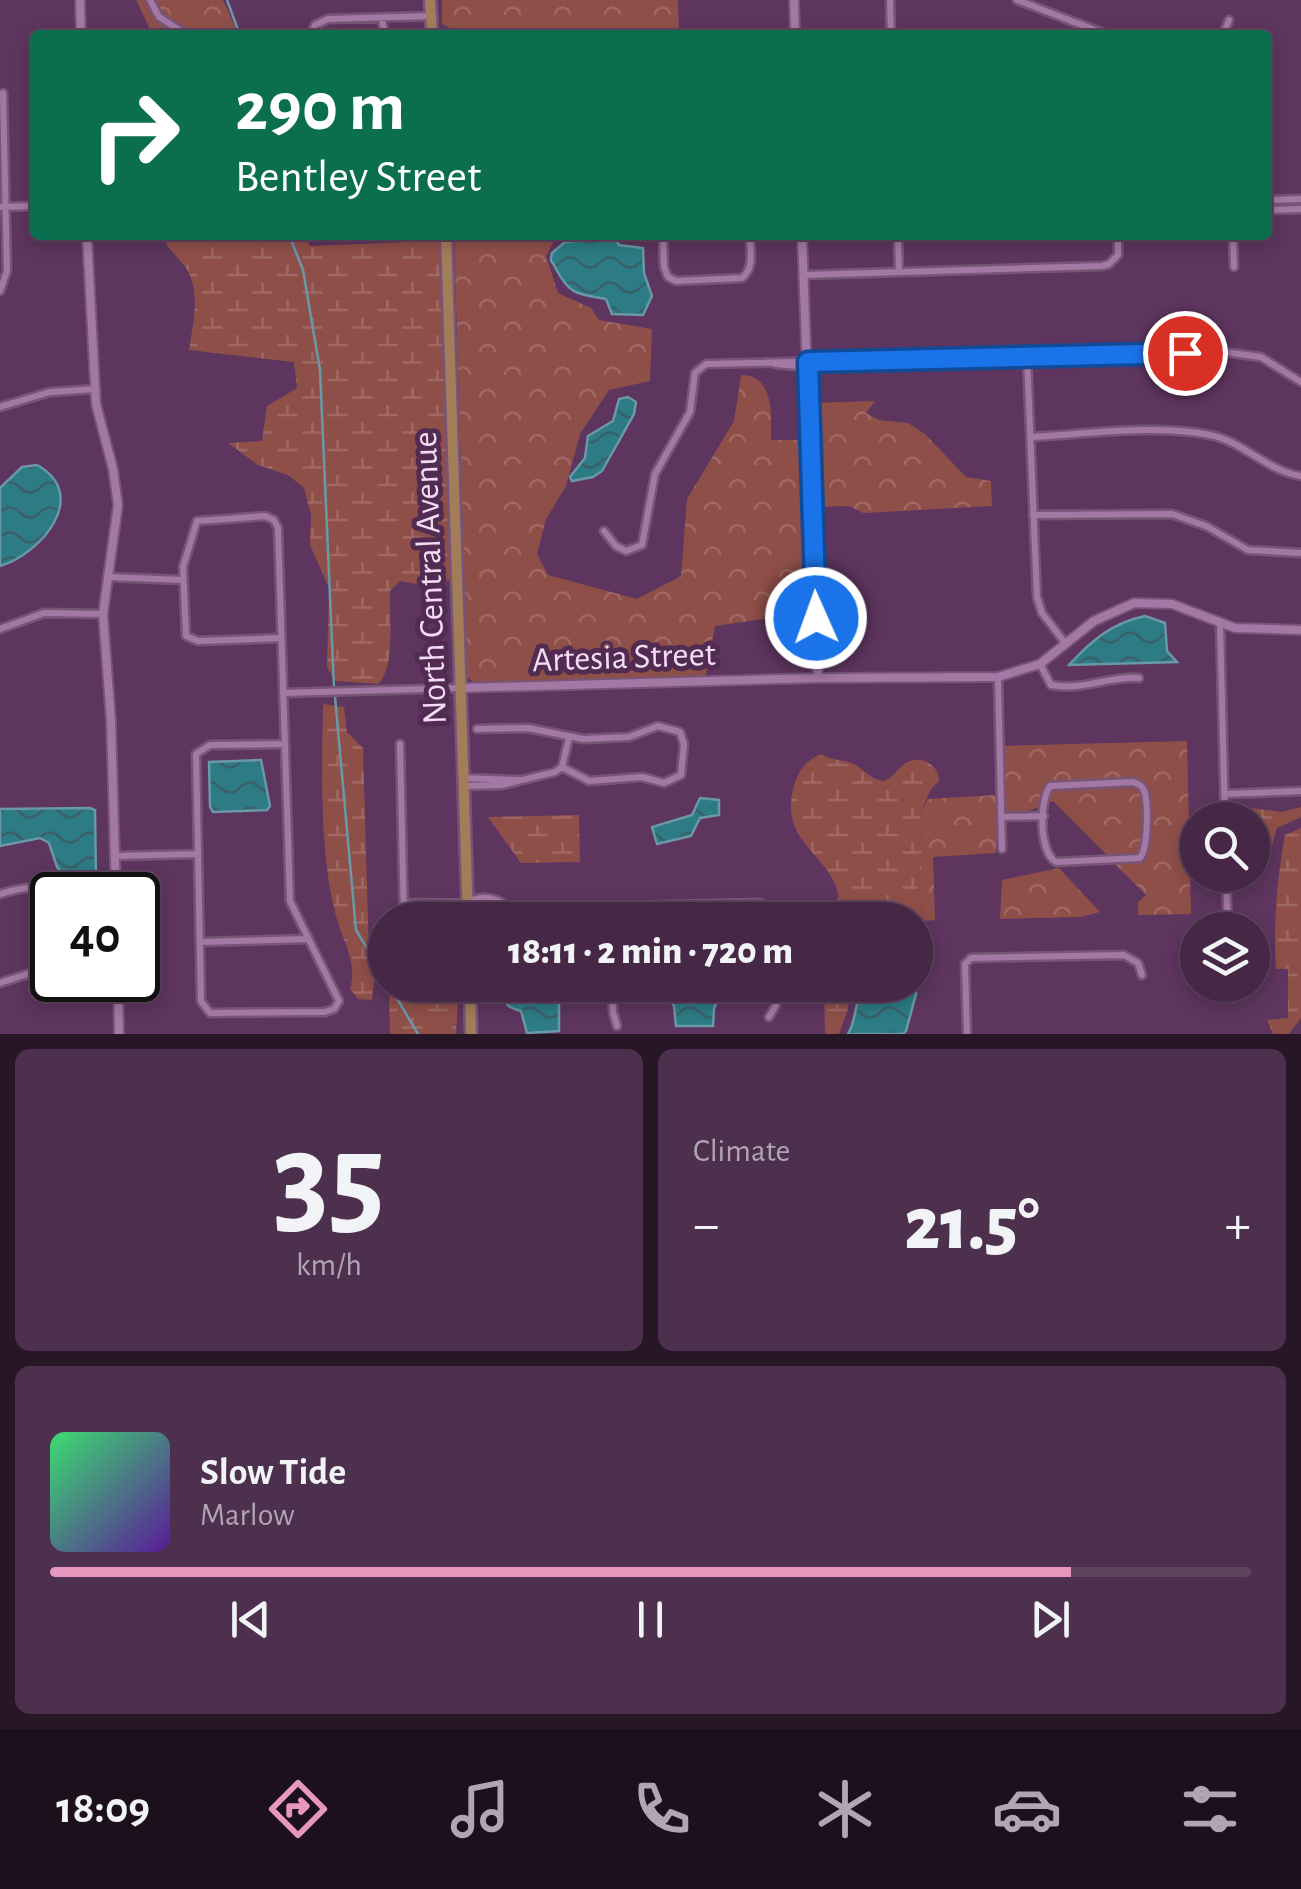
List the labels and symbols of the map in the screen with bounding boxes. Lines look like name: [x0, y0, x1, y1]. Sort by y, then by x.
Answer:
pin: [1143, 311, 1228, 396]
street label: North Central Avenue: [408, 431, 453, 725]
position arrow: [764, 566, 868, 670]
street label: Artesia Street: [532, 637, 716, 678]
speed limit sign: 40: [30, 872, 160, 1002]

